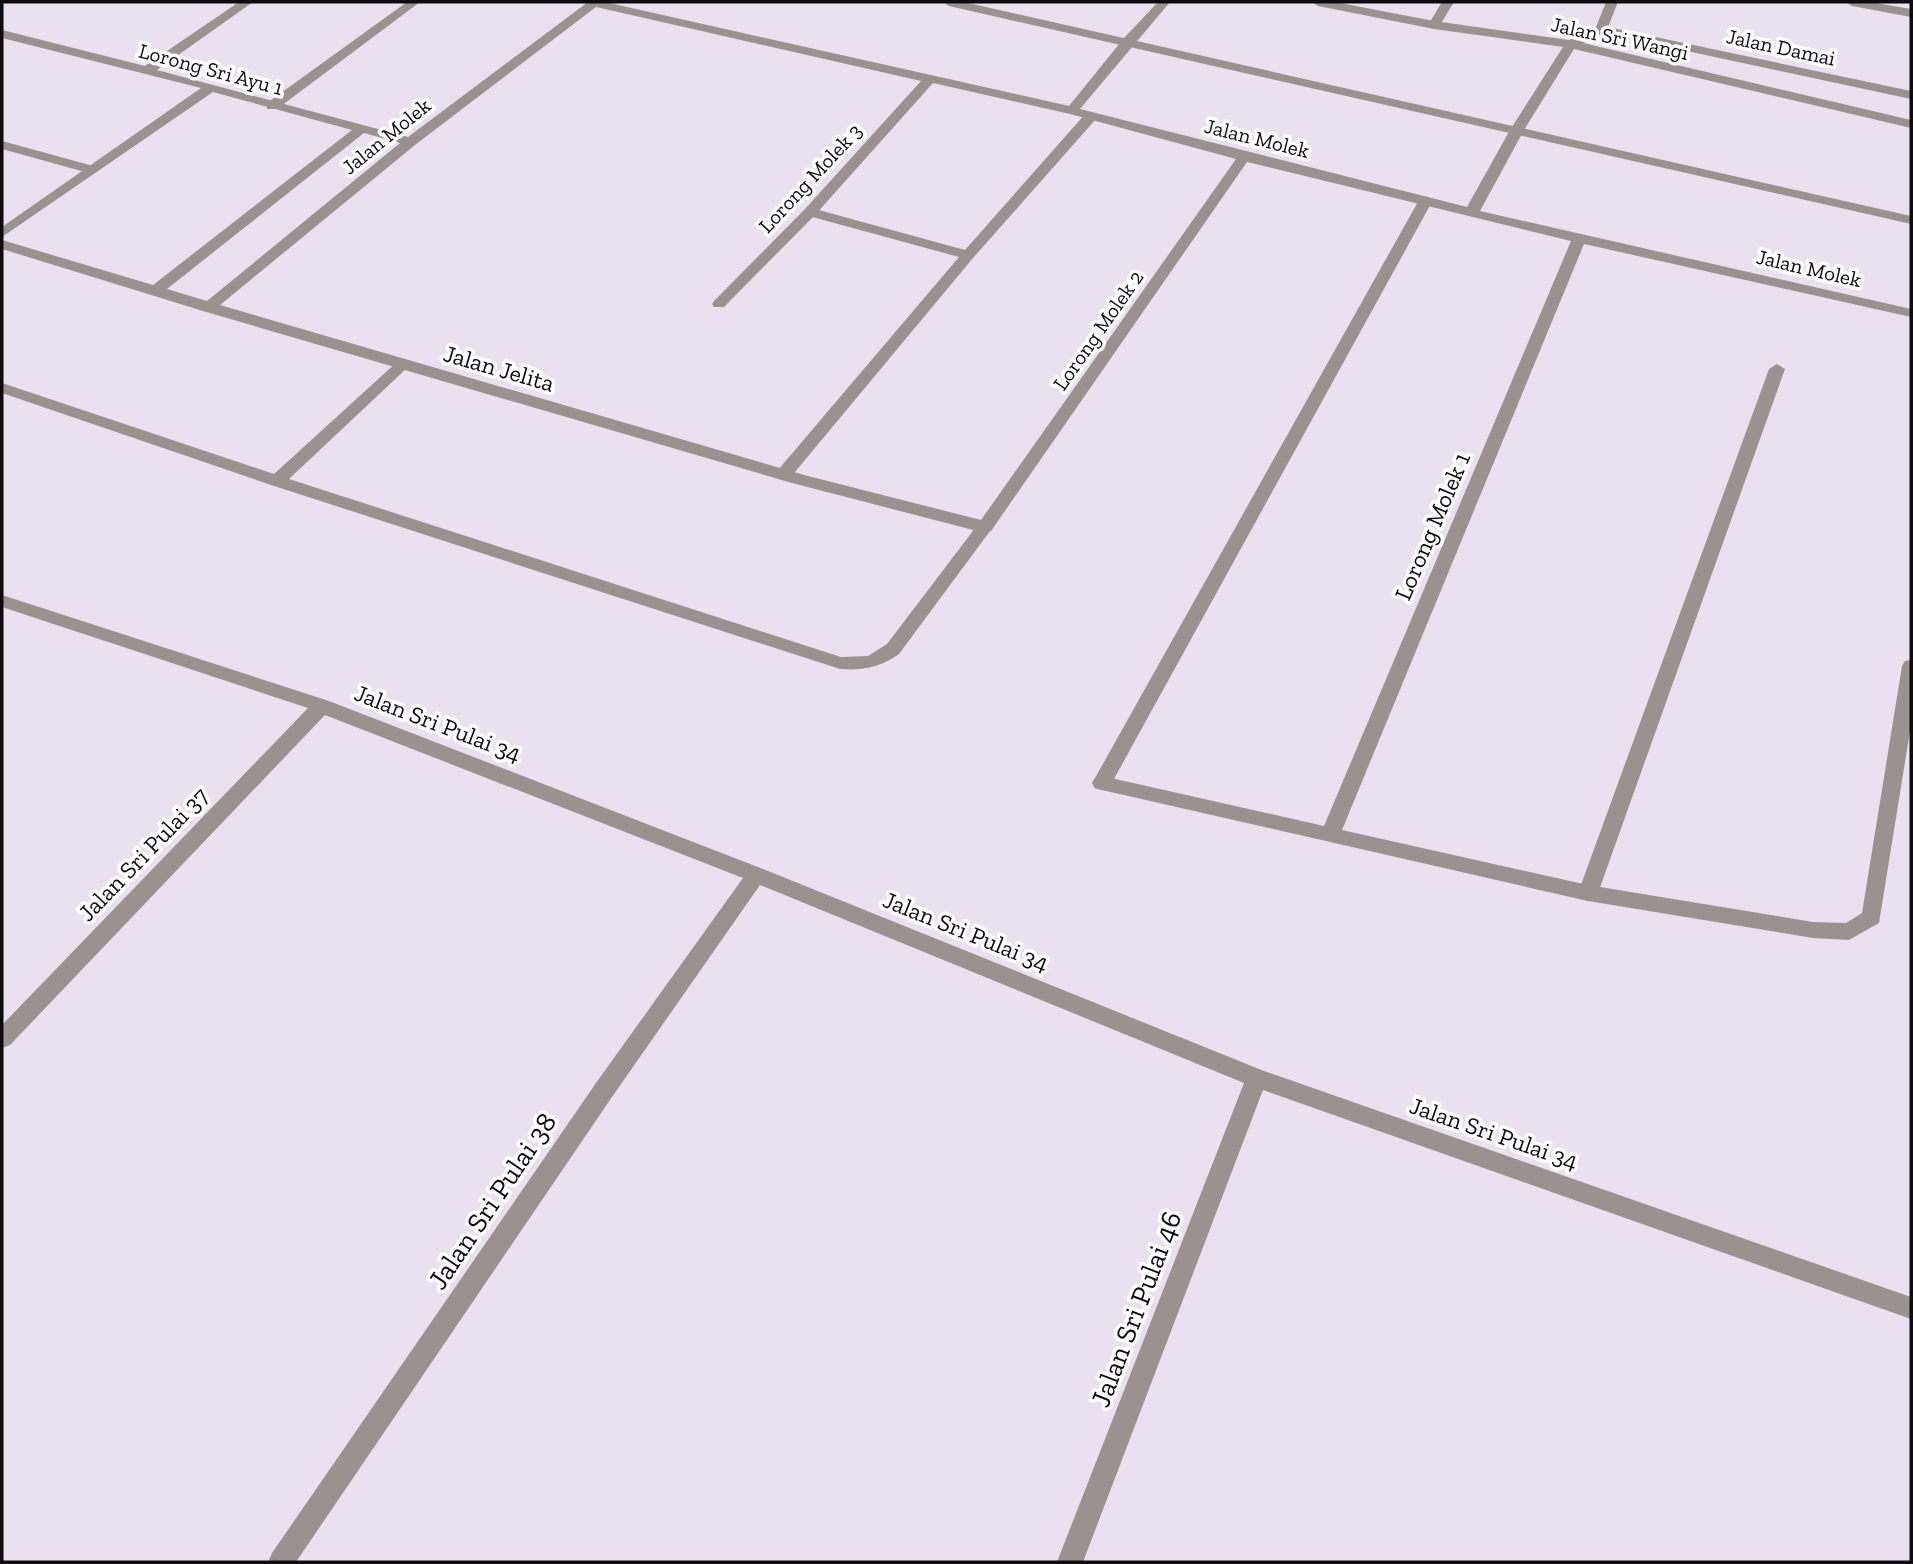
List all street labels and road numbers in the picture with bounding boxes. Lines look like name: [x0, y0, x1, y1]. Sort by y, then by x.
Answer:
street label: Jalan Sri Wangi: [1549, 11, 1691, 65]
street label: Jalan Damai: [1724, 23, 1838, 71]
street label: Lorong Sri Ayu 1: [136, 38, 286, 100]
street label: Jalan Molek: [337, 93, 435, 179]
street label: Jalan Molek: [1202, 113, 1312, 163]
street label: Lorong Molek 3: [753, 118, 867, 238]
street label: Jalan Molek: [1754, 244, 1864, 292]
street label: Lorong Molek 2: [1047, 265, 1149, 395]
street label: Jalan Jelita: [440, 338, 558, 398]
street label: Lorong Molek 1: [1388, 448, 1476, 604]
street label: Jalan Sri Pulai 34: [351, 678, 525, 768]
street label: Jalan Sri Pulai 37: [72, 781, 214, 927]
street label: Jalan Sri Pulai 34: [879, 885, 1053, 977]
street label: Jalan Sri Pulai 34: [1406, 1091, 1582, 1175]
street label: Jalan Sri Pulai 38: [421, 1107, 563, 1295]
street label: Jalan Sri Pulai 46: [1084, 1207, 1188, 1411]

